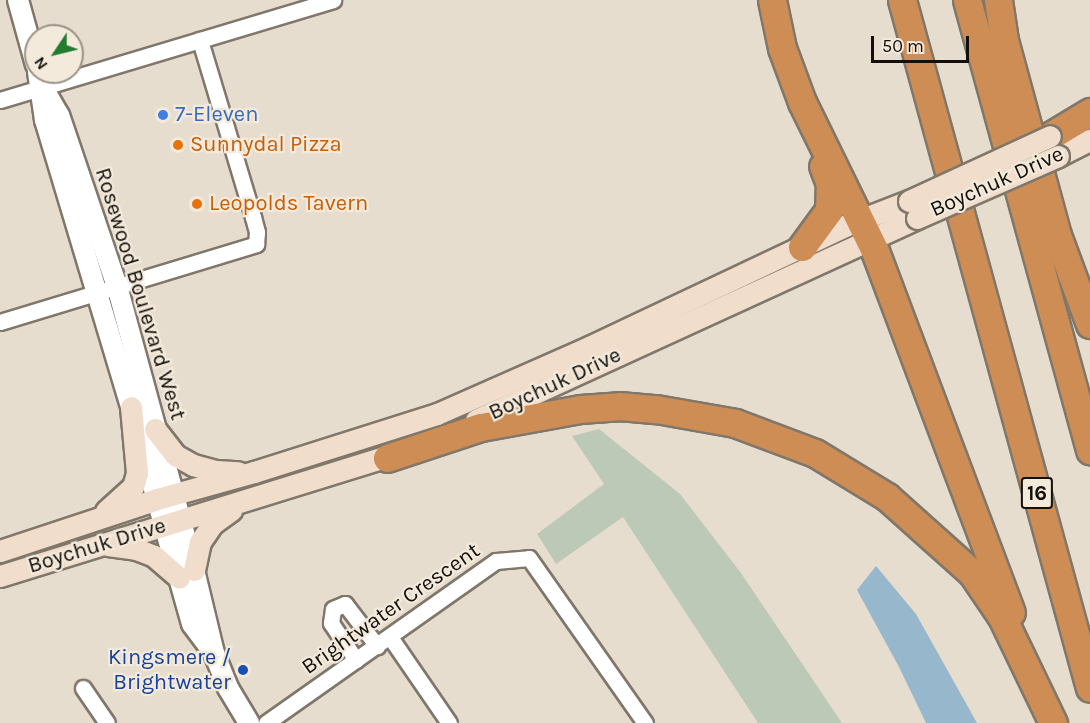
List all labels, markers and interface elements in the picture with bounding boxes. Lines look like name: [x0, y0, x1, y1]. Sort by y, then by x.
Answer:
north arrow: [24, 24, 84, 84]
scale bar: [874, 24, 972, 62]
text: 50 m: [882, 35, 924, 57]
text: N: [29, 53, 52, 74]
place label: 7-Eleven: [175, 102, 258, 128]
marker: 7-Eleven: [156, 108, 170, 122]
place label: Sunnydal Pizza: [190, 132, 342, 158]
marker: Sunnydal Pizza: [171, 138, 185, 152]
street label: Boychuk Drive: [926, 141, 1068, 223]
street label: Rosewood Boulevard West: [89, 165, 191, 423]
place label: Leopolds Tavern: [209, 191, 368, 217]
marker: Leopolds Tavern: [190, 197, 204, 211]
street label: Boychuk Drive: [485, 342, 625, 426]
road number: 16: [1020, 475, 1054, 511]
street label: Boychuk Drive: [25, 512, 169, 580]
street label: Brightwater Crescent: [297, 538, 485, 680]
place label: Kingsmere / Brightwater: [108, 644, 231, 696]
marker: Kingsmere / Brightwater: [236, 663, 250, 677]

